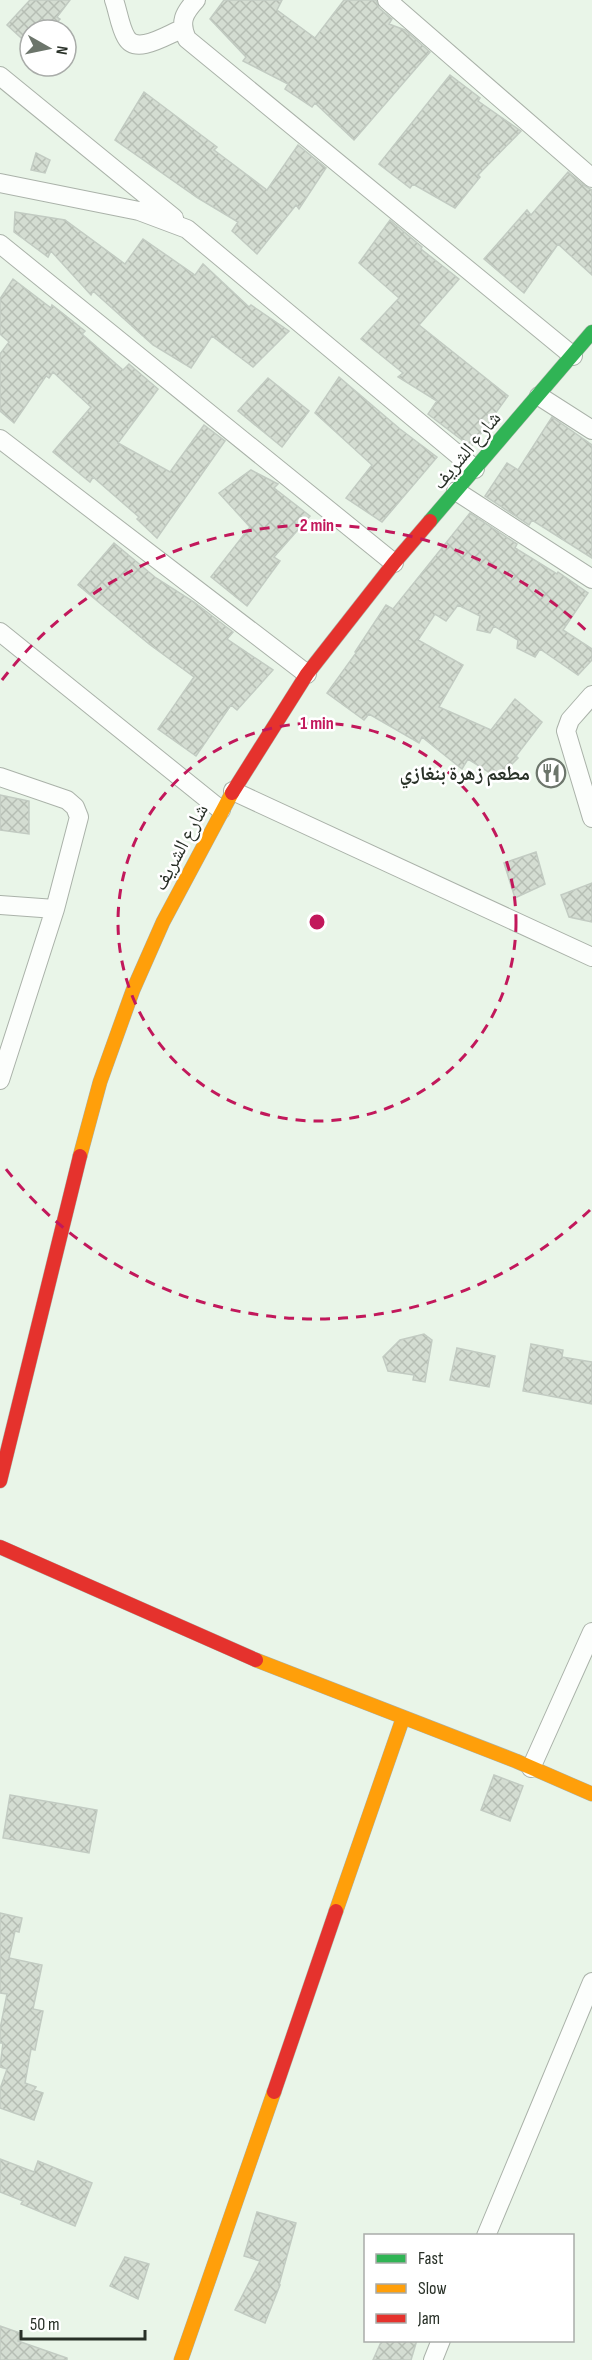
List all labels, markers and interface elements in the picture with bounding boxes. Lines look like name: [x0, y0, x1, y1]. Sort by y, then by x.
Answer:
north arrow: [18, 18, 78, 78]
text: N: [51, 44, 71, 56]
street label: شارع الشريف: [427, 407, 506, 495]
text: 2 min: [300, 515, 334, 536]
text: 1 min: [300, 713, 334, 734]
restaurant icon: مطعم زهرة بنغازي: [535, 757, 567, 789]
place label: مطعم زهرة بنغازي: [400, 762, 530, 789]
street label: شارع الشريف: [148, 800, 214, 895]
centre of rings: [307, 912, 327, 932]
legend: [364, 2234, 574, 2342]
text: Fast: [418, 2248, 444, 2269]
text: Slow: [418, 2278, 447, 2299]
scale bar: [21, 2303, 146, 2341]
text: Jam: [417, 2308, 440, 2329]
text: 50 m: [30, 2314, 60, 2335]

